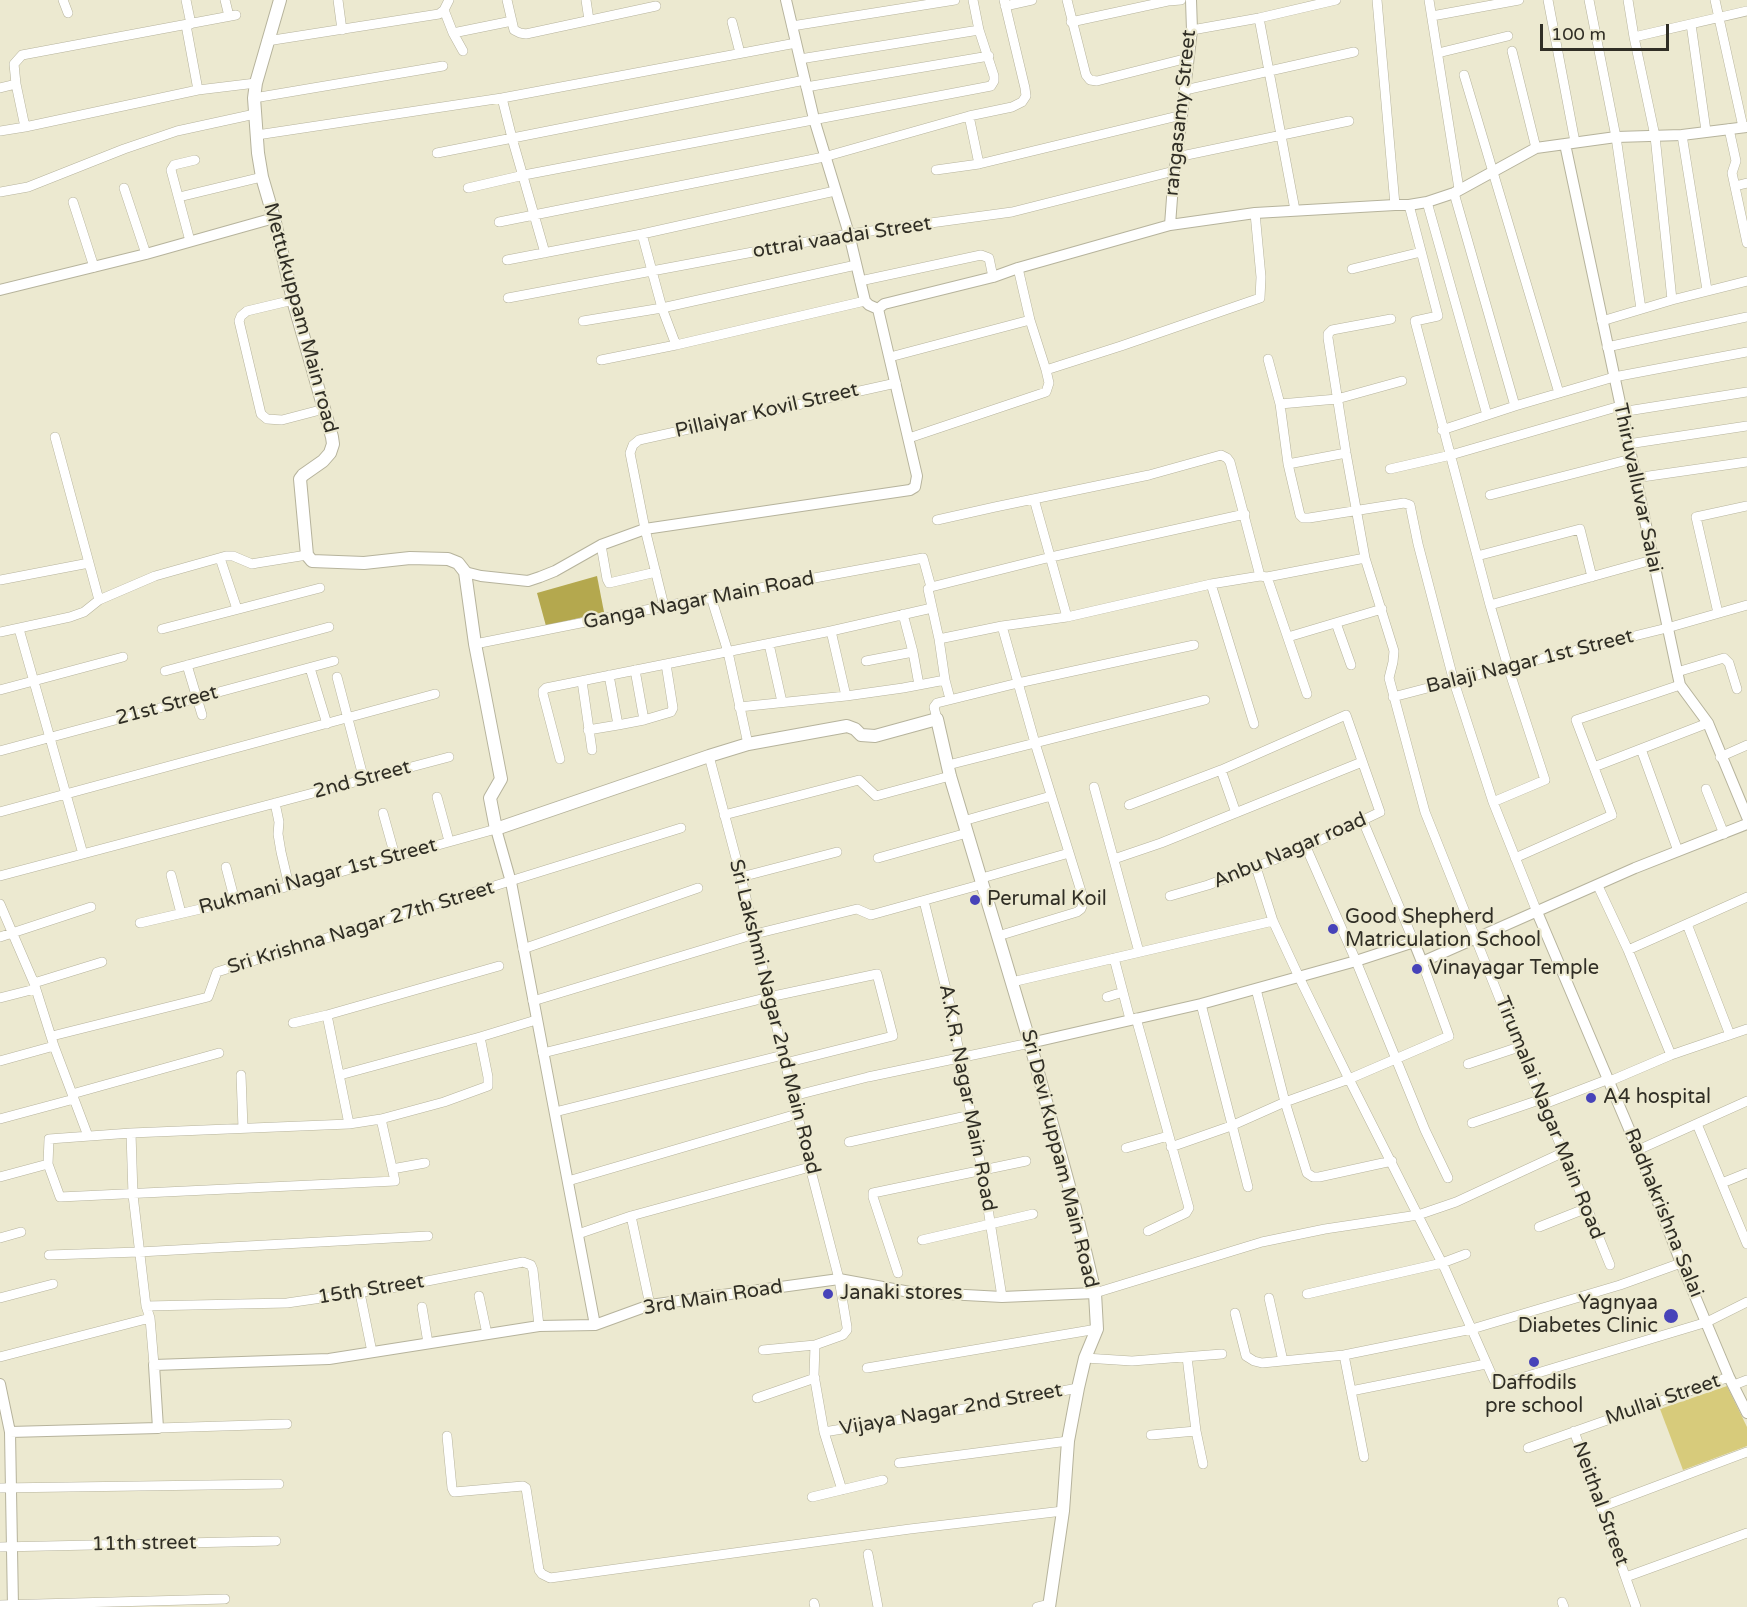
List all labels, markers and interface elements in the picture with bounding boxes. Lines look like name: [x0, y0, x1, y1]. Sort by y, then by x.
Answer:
scale bar: [1543, 12, 1672, 50]
text: 100 m: [1551, 23, 1606, 45]
street label: rangasamy Street: [1160, 29, 1202, 197]
street label: Mettukuppam Main road: [258, 200, 342, 436]
street label: ottrai vaadai Street: [751, 212, 933, 264]
street label: Pillaiyar Kovil Street: [673, 378, 861, 444]
street label: Thiruvalluvar Salai: [1607, 401, 1667, 575]
street label: Ganga Nagar Main Road: [581, 567, 817, 635]
street label: Balaji Nagar 1st Street: [1424, 625, 1636, 699]
street label: 21st Street: [113, 681, 221, 731]
street label: 2nd Street: [311, 756, 413, 804]
street label: Anbu Nagar road: [1210, 808, 1370, 894]
street label: Rukmani Nagar 1st Street: [196, 834, 440, 920]
street label: Sri Lakshmi Nagar 2nd Main Road: [723, 857, 825, 1177]
street label: Sri Krishna Nagar 27th Street: [225, 876, 497, 980]
place label: Perumal Koil: [987, 888, 1107, 912]
marker: Perumal Koil: [968, 893, 982, 907]
place label: Good Shepherd Matriculation School: [1345, 906, 1541, 953]
marker: Good Shepherd Matriculation School: [1326, 922, 1340, 936]
place label: Vinayagar Temple: [1429, 957, 1599, 981]
marker: Vinayagar Temple: [1410, 962, 1424, 976]
street label: A.K.R. Nagar Main Road: [933, 983, 1001, 1213]
street label: Tirumalai Nagar Main Road: [1489, 993, 1609, 1243]
street label: Sri Devi Kuppam Main Road: [1015, 1027, 1103, 1291]
place label: A4 hospital: [1603, 1086, 1711, 1110]
marker: A4 hospital: [1584, 1091, 1598, 1105]
street label: Radhakrishna Salai: [1618, 1125, 1708, 1301]
street label: 15th Street: [316, 1270, 426, 1310]
street label: 3rd Main Road: [642, 1275, 784, 1321]
place label: Janaki stores: [840, 1282, 963, 1306]
marker: Janaki stores: [821, 1287, 835, 1301]
place label: Yagnyaa Diabetes Clinic: [1518, 1292, 1658, 1339]
marker: Yagnyaa Diabetes Clinic: [1662, 1307, 1680, 1325]
marker: Daffodils pre school: [1527, 1355, 1541, 1369]
street label: Mullai Street: [1602, 1369, 1724, 1431]
place label: Daffodils pre school: [1485, 1372, 1583, 1419]
street label: Vijaya Nagar 2nd Street: [838, 1379, 1064, 1441]
street label: Neithal Street: [1566, 1439, 1634, 1569]
street label: 11th street: [91, 1531, 197, 1557]

